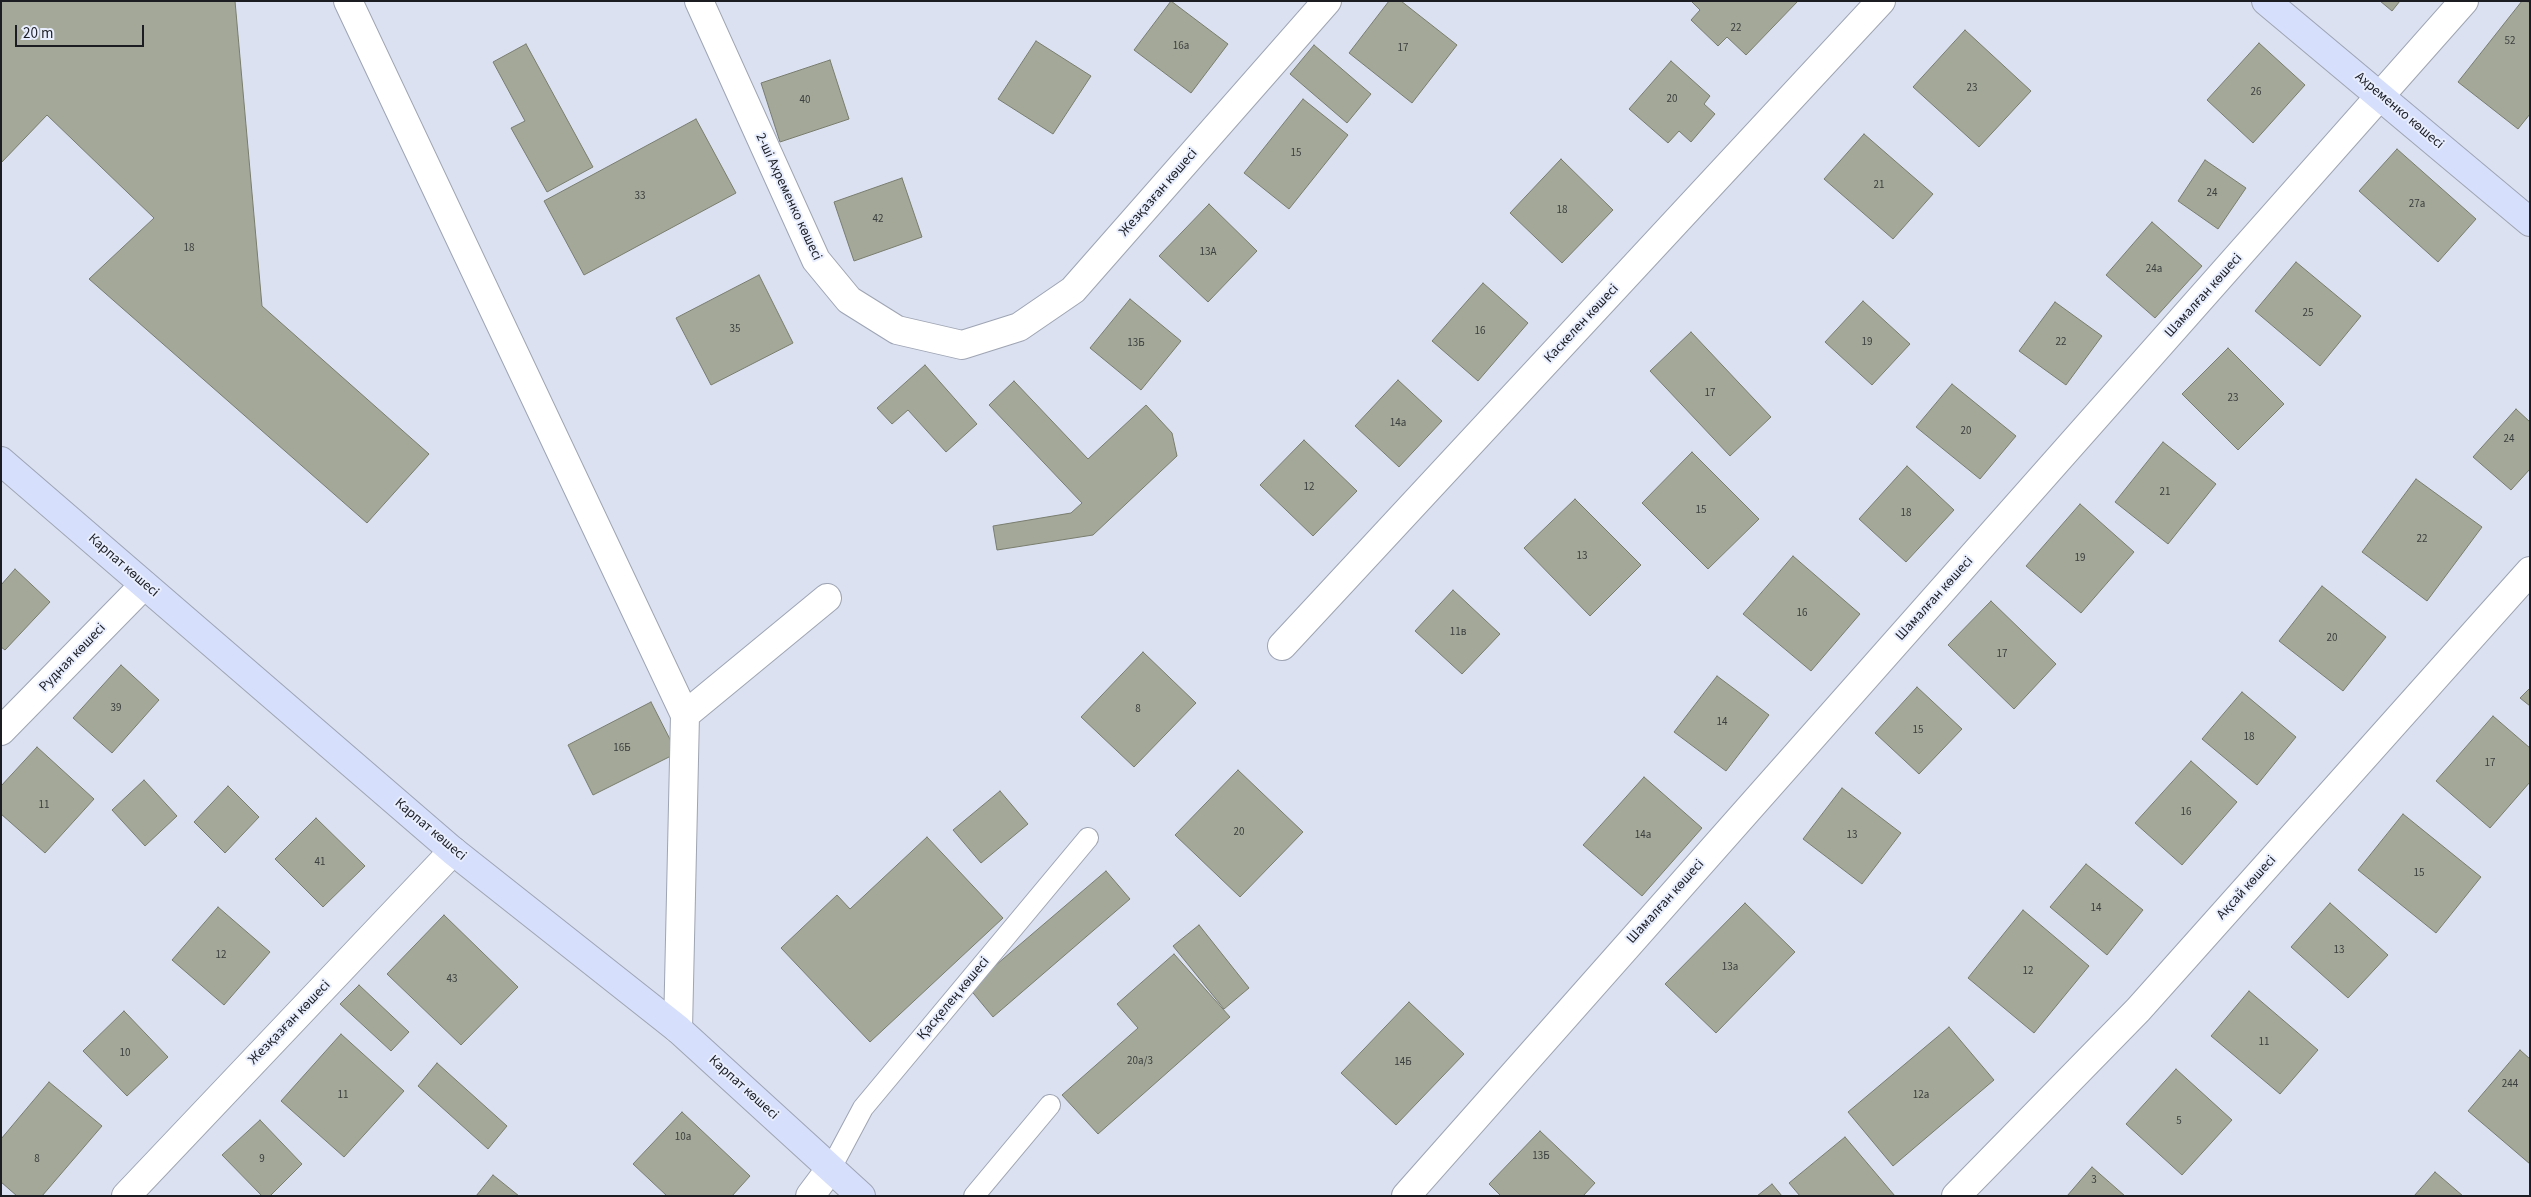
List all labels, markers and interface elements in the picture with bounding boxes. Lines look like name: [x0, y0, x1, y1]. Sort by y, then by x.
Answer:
scale bar: [18, 15, 146, 47]
house number: 22: [1731, 22, 1741, 36]
text: 20 m: [23, 23, 53, 44]
house number: 52: [2505, 35, 2515, 49]
house number: 16а: [1173, 40, 1189, 54]
house number: 17: [1398, 42, 1408, 56]
street label: Ахременко көшесі: [2351, 69, 2447, 153]
house number: 23: [1967, 82, 1977, 96]
house number: 26: [2251, 86, 2261, 100]
house number: 20: [1667, 93, 1677, 107]
house number: 40: [800, 94, 810, 108]
street label: 2-ші Ахременко көшесі: [751, 131, 825, 263]
street label: Жезқазған көшесі: [1116, 146, 1202, 240]
house number: 15: [1291, 147, 1301, 161]
house number: 21: [1874, 179, 1884, 193]
house number: 24: [2207, 187, 2217, 201]
house number: 33: [635, 190, 645, 204]
house number: 27а: [2409, 198, 2425, 212]
house number: 18: [1557, 204, 1567, 218]
house number: 42: [873, 213, 883, 227]
house number: 18: [184, 242, 194, 256]
house number: 13А: [1200, 246, 1216, 260]
street label: Шамалған көшесі: [2162, 250, 2246, 342]
house number: 24а: [2146, 263, 2162, 277]
street label: Каскелен көшесі: [1541, 281, 1623, 367]
house number: 25: [2303, 307, 2313, 321]
house number: 35: [730, 323, 740, 337]
house number: 16: [1475, 325, 1485, 339]
house number: 19: [1862, 336, 1872, 350]
house number: 22: [2056, 336, 2066, 350]
house number: 13Б: [1127, 337, 1145, 351]
house number: 17: [1705, 387, 1715, 401]
house number: 23: [2228, 392, 2238, 406]
house number: 14а: [1390, 417, 1406, 431]
house number: 20: [1961, 425, 1971, 439]
house number: 24: [2504, 433, 2514, 447]
house number: 12: [1304, 481, 1314, 495]
house number: 21: [2160, 486, 2170, 500]
house number: 15: [1696, 504, 1706, 518]
house number: 18: [1901, 507, 1911, 521]
street label: Карпат көшесі: [84, 531, 162, 601]
house number: 22: [2417, 533, 2427, 547]
house number: 13: [1577, 550, 1587, 564]
house number: 19: [2075, 552, 2085, 566]
street label: Шамалған көшесі: [1893, 553, 1977, 645]
house number: 16: [1797, 607, 1807, 621]
street label: Рудная көшесі: [36, 620, 110, 696]
house number: 11в: [1450, 626, 1466, 640]
house number: 20: [2327, 632, 2337, 646]
house number: 17: [1997, 648, 2007, 662]
house number: 39: [111, 702, 121, 716]
house number: 8: [1135, 703, 1141, 717]
house number: 14: [1717, 716, 1727, 730]
house number: 15: [1913, 724, 1923, 738]
house number: 18: [2244, 731, 2254, 745]
house number: 16Б: [613, 742, 631, 756]
house number: 17: [2485, 757, 2495, 771]
street label: Карпат көшесі: [391, 795, 469, 865]
house number: 11: [39, 799, 49, 813]
house number: 16: [2181, 806, 2191, 820]
house number: 20: [1234, 826, 1244, 840]
house number: 14а: [1635, 829, 1651, 843]
house number: 13: [1847, 829, 1857, 843]
street label: Ақсай көшесі: [2214, 852, 2280, 924]
house number: 41: [315, 856, 325, 870]
street label: Шамалған көшесі: [1624, 856, 1708, 948]
house number: 15: [2414, 867, 2424, 881]
house number: 14: [2091, 902, 2101, 916]
house number: 13: [2334, 944, 2344, 958]
house number: 12: [216, 949, 226, 963]
street label: Қасқелең көшесі: [914, 954, 994, 1044]
house number: 13а: [1722, 961, 1738, 975]
house number: 12: [2023, 965, 2033, 979]
house number: 43: [447, 973, 457, 987]
street label: Жезқазған көшесі: [246, 977, 334, 1069]
house number: 11: [2259, 1036, 2269, 1050]
house number: 10: [120, 1047, 130, 1061]
street label: Карпат көшесі: [705, 1052, 781, 1124]
house number: 20а/3: [1127, 1055, 1153, 1069]
house number: 14Б: [1394, 1056, 1412, 1070]
house number: 244: [2502, 1078, 2518, 1092]
house number: 11: [338, 1089, 348, 1103]
house number: 12а: [1913, 1089, 1929, 1103]
house number: 5: [2176, 1115, 2182, 1129]
house number: 10а: [675, 1131, 691, 1145]
house number: 13Б: [1532, 1150, 1550, 1164]
house number: 8: [34, 1153, 40, 1167]
house number: 9: [259, 1153, 265, 1167]
house number: 3: [2091, 1174, 2097, 1188]

